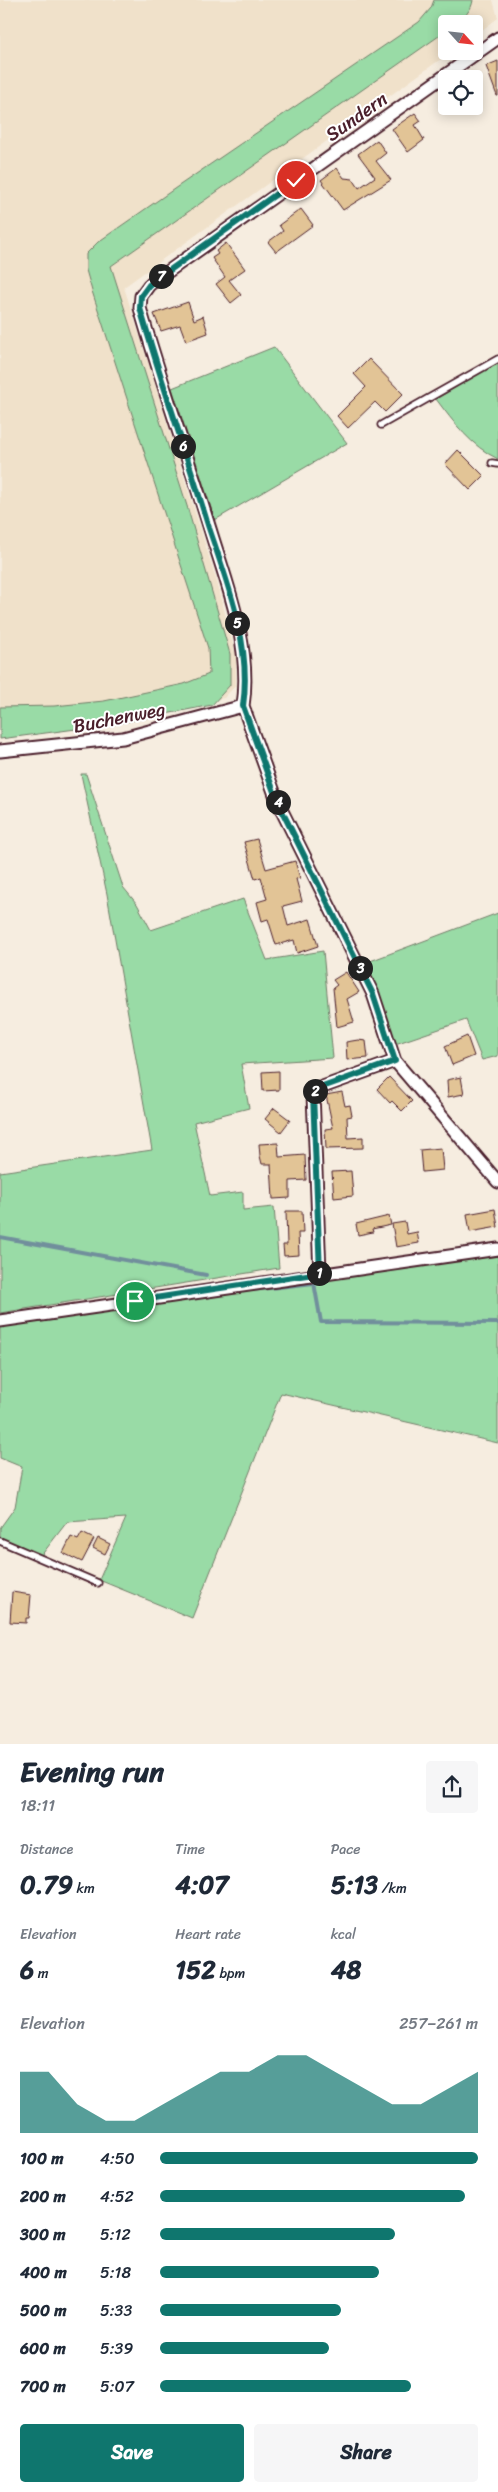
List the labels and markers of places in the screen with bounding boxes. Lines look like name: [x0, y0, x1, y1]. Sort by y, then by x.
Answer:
pin: [275, 159, 317, 201]
pin: 7: [148, 264, 174, 288]
pin: 6: [170, 434, 196, 458]
pin: 5: [224, 610, 250, 636]
pin: 4: [266, 790, 290, 814]
pin: 3: [348, 956, 372, 980]
pin: 2: [302, 1078, 328, 1104]
pin: 1: [306, 1260, 332, 1286]
pin: [114, 1280, 156, 1322]

